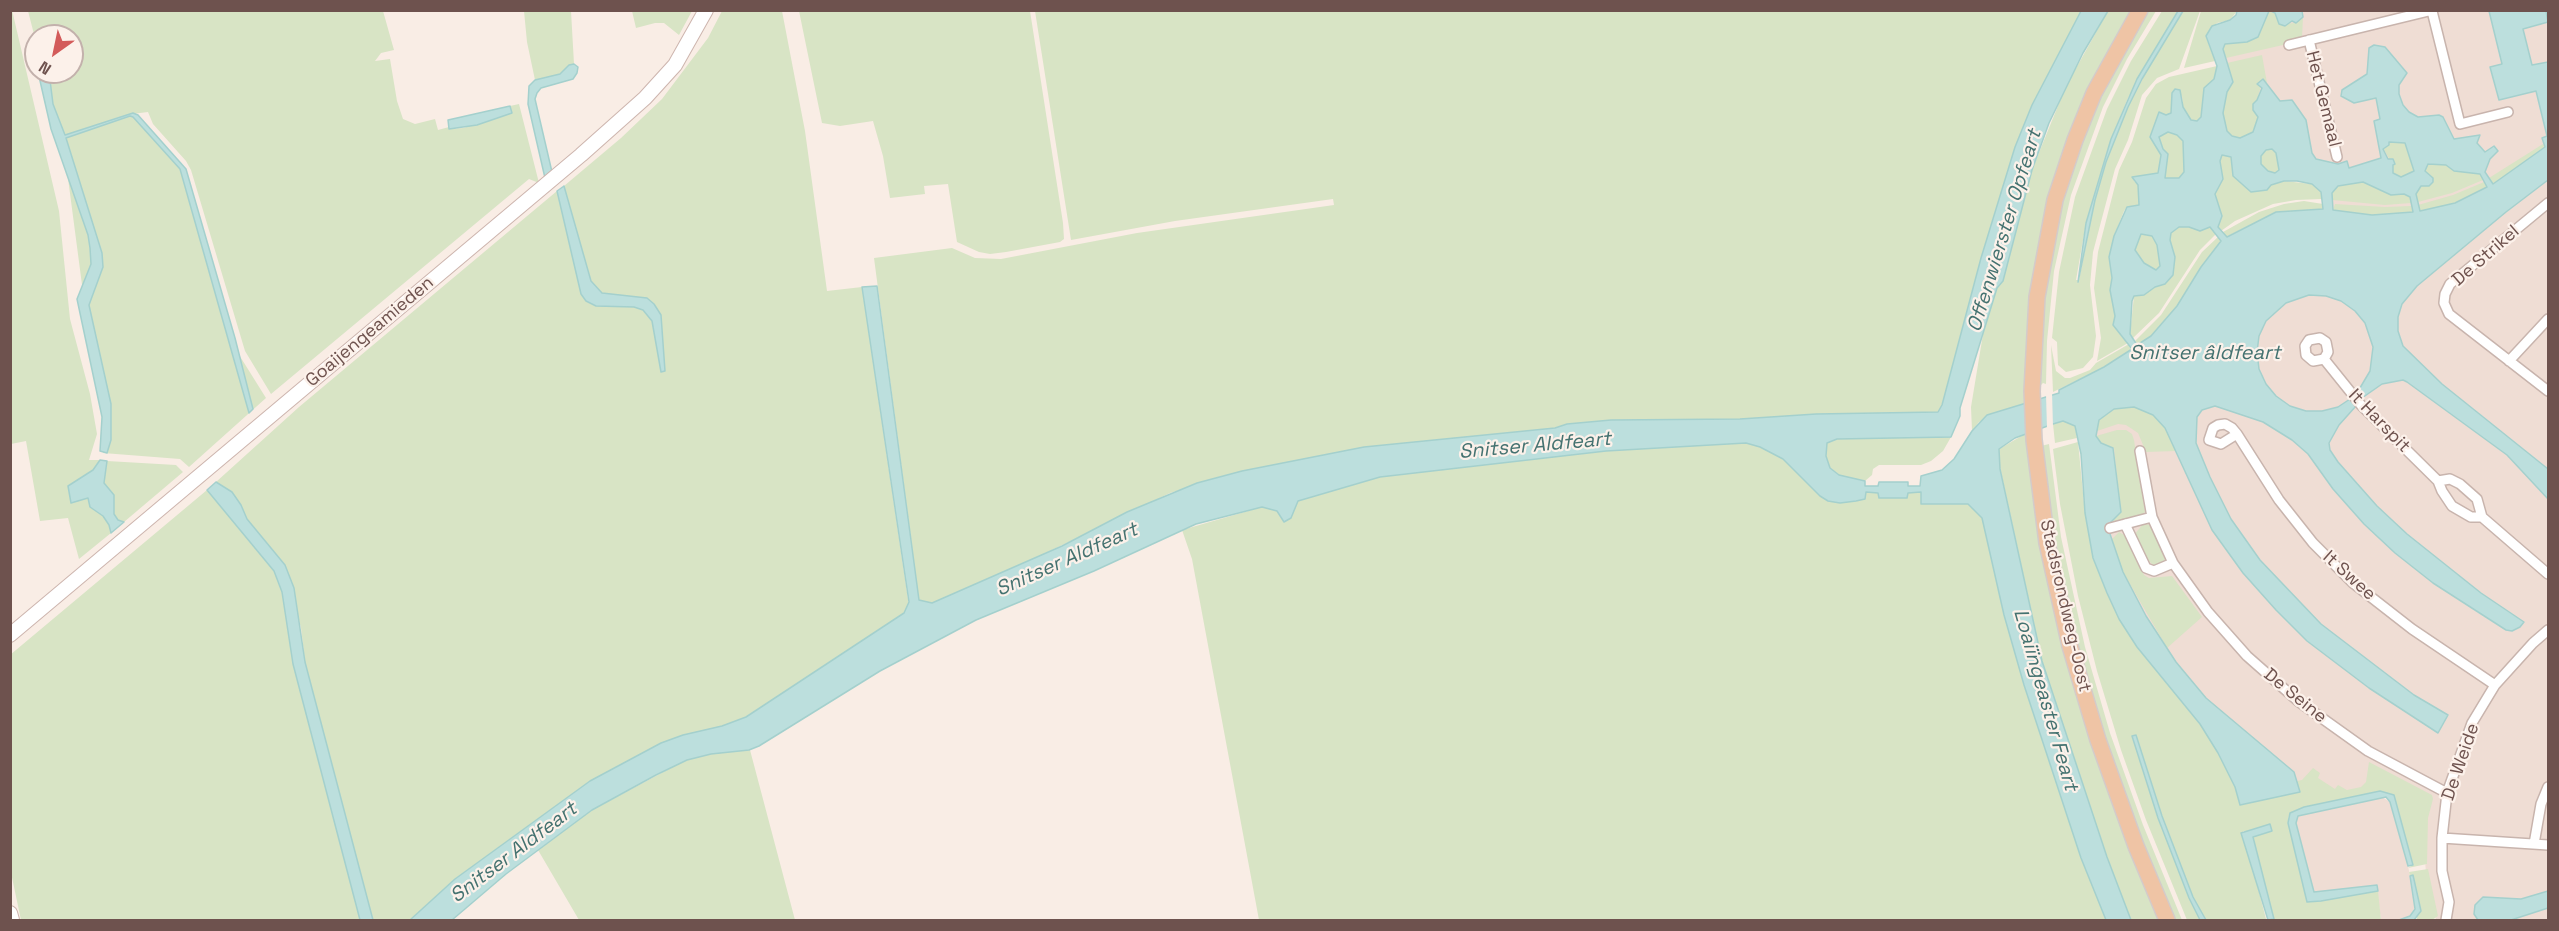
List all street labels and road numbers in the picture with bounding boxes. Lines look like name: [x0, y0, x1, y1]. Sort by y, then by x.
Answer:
street label: Het Gemaal: [2301, 49, 2345, 149]
street label: De Strikel: [2448, 221, 2524, 291]
street label: Goaijengeamieden: [302, 272, 438, 392]
street label: It Harspit: [2344, 385, 2414, 457]
street label: Stadsrondweg-Oost: [2035, 518, 2095, 694]
street label: It Swee: [2318, 547, 2380, 605]
street label: De Seine: [2259, 664, 2331, 728]
street label: De Weide: [2438, 721, 2484, 803]

